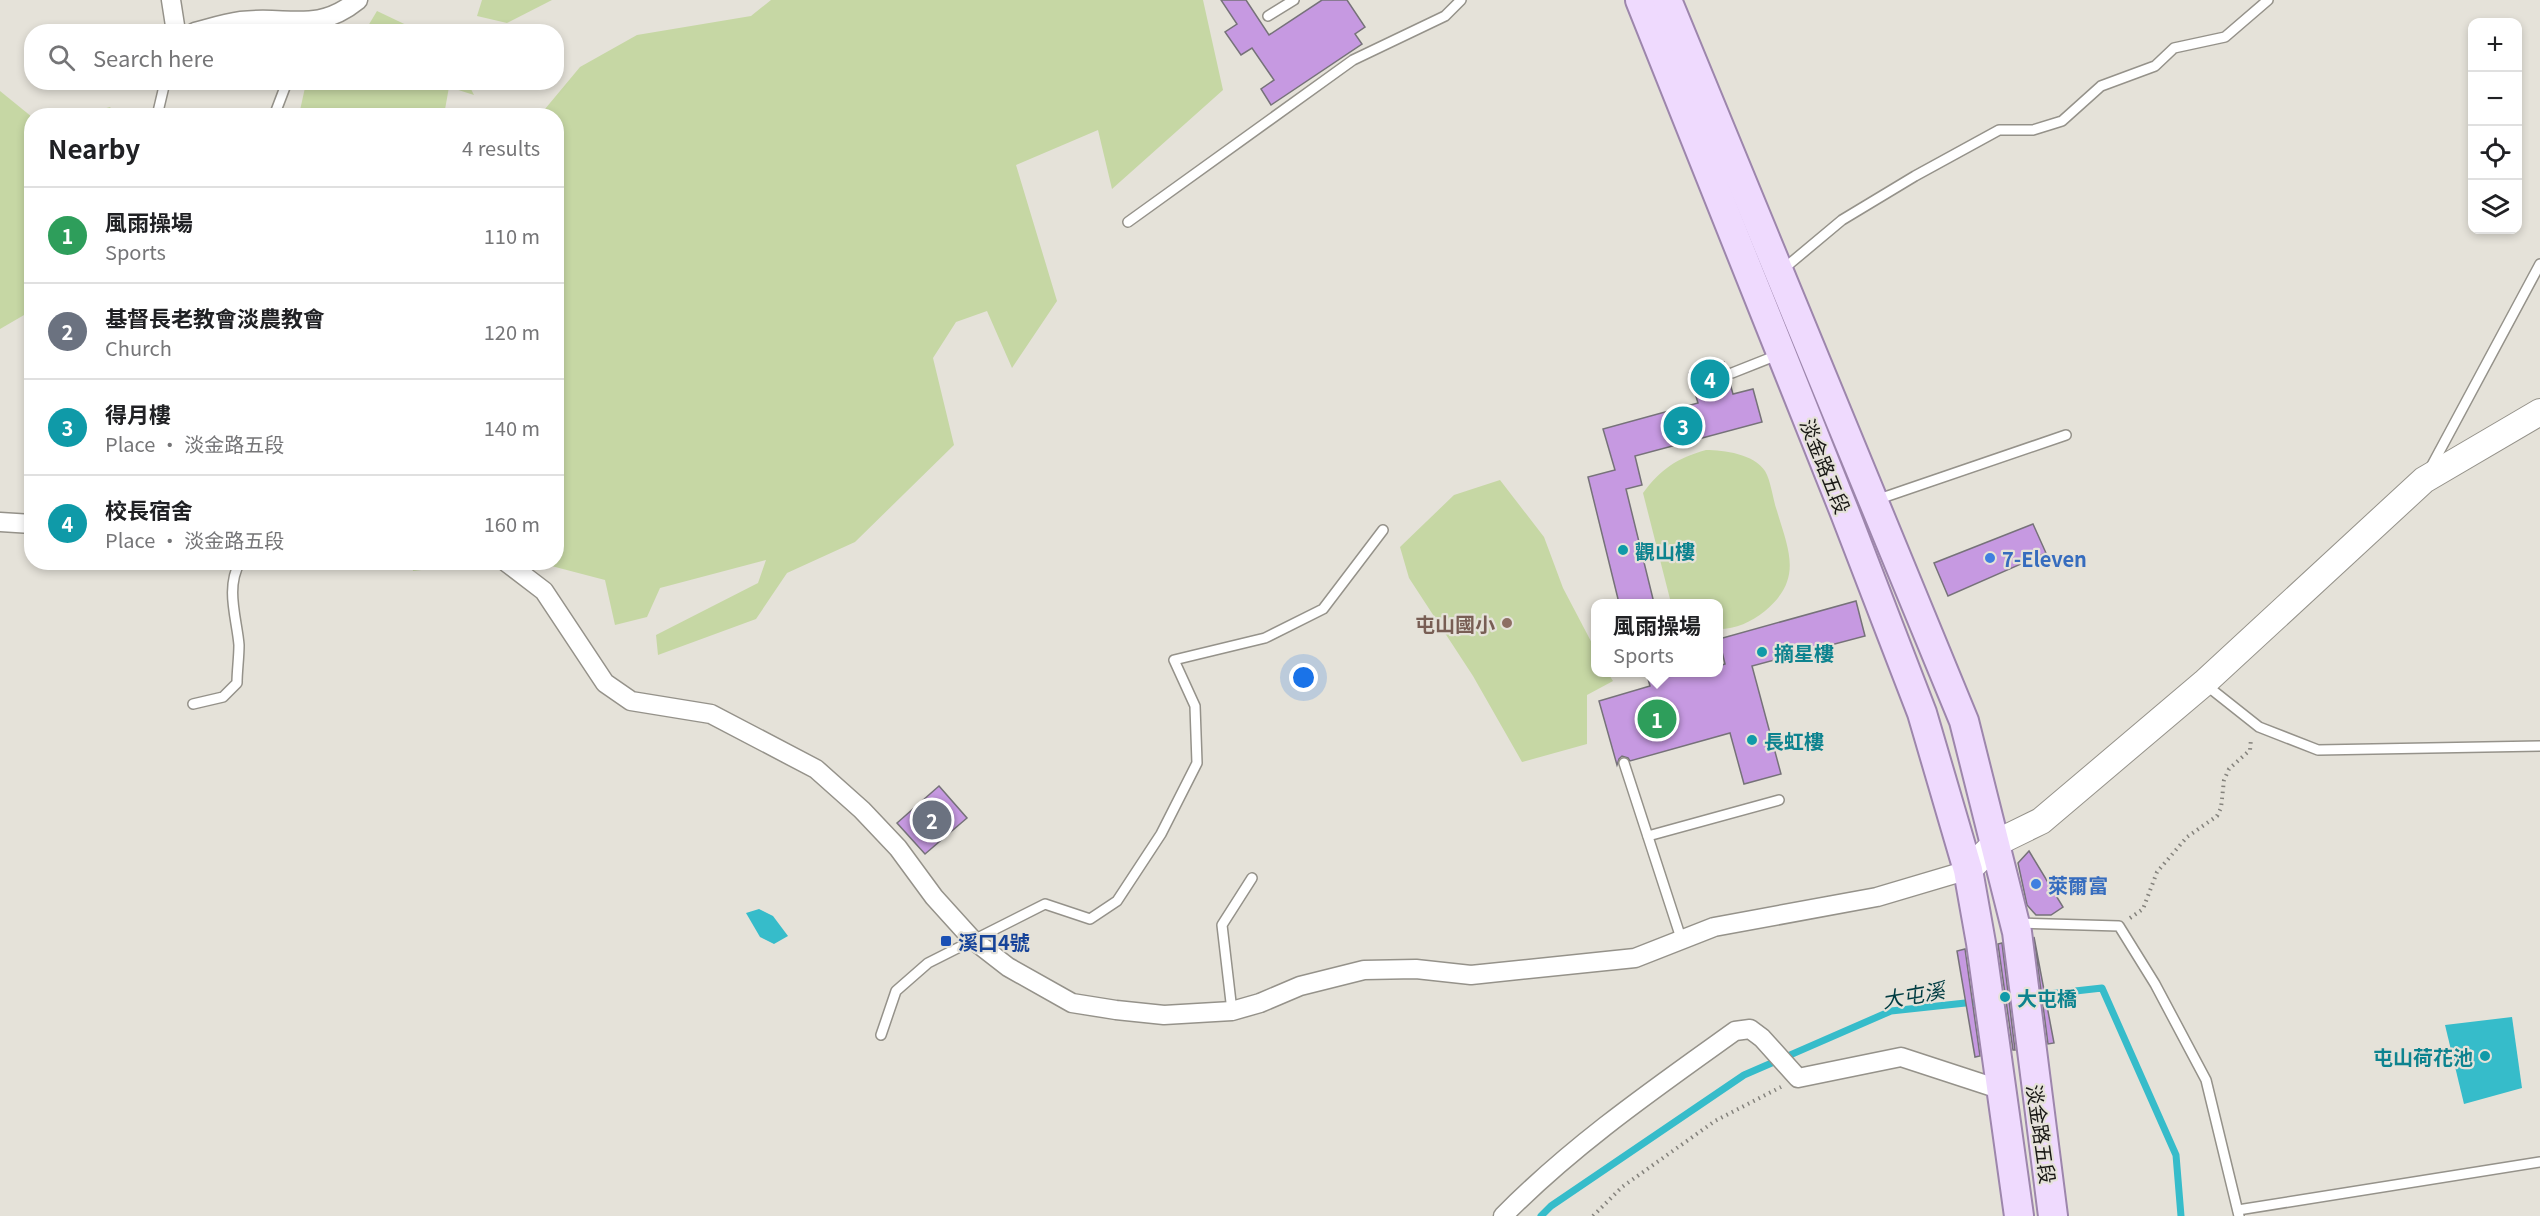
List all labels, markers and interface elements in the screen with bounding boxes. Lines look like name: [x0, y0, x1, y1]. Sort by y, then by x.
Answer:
map controls: [2468, 18, 2522, 234]
button: +: [2468, 18, 2522, 72]
search box: [24, 24, 564, 90]
icon: search: [45, 41, 78, 74]
text: Search here: [93, 41, 214, 73]
button: −: [2468, 72, 2522, 126]
button: locate: [2468, 126, 2522, 180]
text: Nearby: [48, 129, 140, 166]
text: 4 results: [462, 133, 540, 162]
button: layers: [2468, 180, 2522, 234]
text: 風雨操場: [105, 205, 193, 237]
text: 1: [62, 221, 73, 250]
text: 110 m: [484, 221, 540, 250]
text: Sports: [105, 237, 166, 266]
text: 基督長老教會淡農教會: [105, 301, 325, 333]
text: 2: [62, 317, 73, 346]
text: 120 m: [484, 317, 540, 346]
text: Church: [105, 333, 172, 362]
pin: 4: [1690, 356, 1730, 401]
text: 得月樓: [105, 397, 171, 429]
pin: 3: [1664, 404, 1702, 448]
text: 3: [62, 413, 73, 442]
text: 140 m: [484, 413, 540, 442]
street label: 淡金路五段: [1794, 414, 1858, 518]
text: Place · 淡金路五段: [105, 429, 284, 458]
text: 校長宿舍: [105, 493, 193, 525]
text: 4: [62, 509, 73, 538]
text: 160 m: [484, 509, 540, 538]
text: Place · 淡金路五段: [105, 525, 284, 554]
place label: 觀山樓: [1635, 536, 1695, 565]
marker: 觀山樓: [1616, 543, 1630, 557]
place label: 7-Eleven: [2002, 544, 2087, 573]
marker: 7-Eleven: [1983, 551, 1997, 565]
popup: [1591, 599, 1723, 677]
text: 風雨操場: [1613, 608, 1701, 640]
place label: 屯山國小: [1415, 609, 1495, 638]
marker: 屯山國小: [1500, 616, 1514, 630]
place label: 摘星樓: [1774, 638, 1834, 667]
text: Sports: [1613, 640, 1674, 669]
marker: 摘星樓: [1755, 645, 1769, 659]
your location: [1289, 663, 1318, 692]
pin: 1: [1638, 696, 1676, 742]
place label: 長虹樓: [1764, 726, 1824, 755]
marker: 長虹樓: [1745, 733, 1759, 747]
pin: 2: [912, 798, 952, 842]
place label: 萊爾富: [2048, 870, 2108, 899]
marker: 萊爾富: [2029, 877, 2043, 891]
place label: 溪口4號: [958, 927, 1030, 956]
marker: 溪口4號: [939, 934, 953, 948]
water label: 大屯溪: [1879, 973, 1950, 1014]
place label: 大屯橋: [2017, 983, 2077, 1012]
marker: 大屯橋: [1998, 990, 2012, 1004]
place label: 屯山荷花池: [2373, 1042, 2473, 1071]
marker: 屯山荷花池: [2478, 1049, 2492, 1063]
street label: 淡金路五段: [2021, 1082, 2063, 1186]

